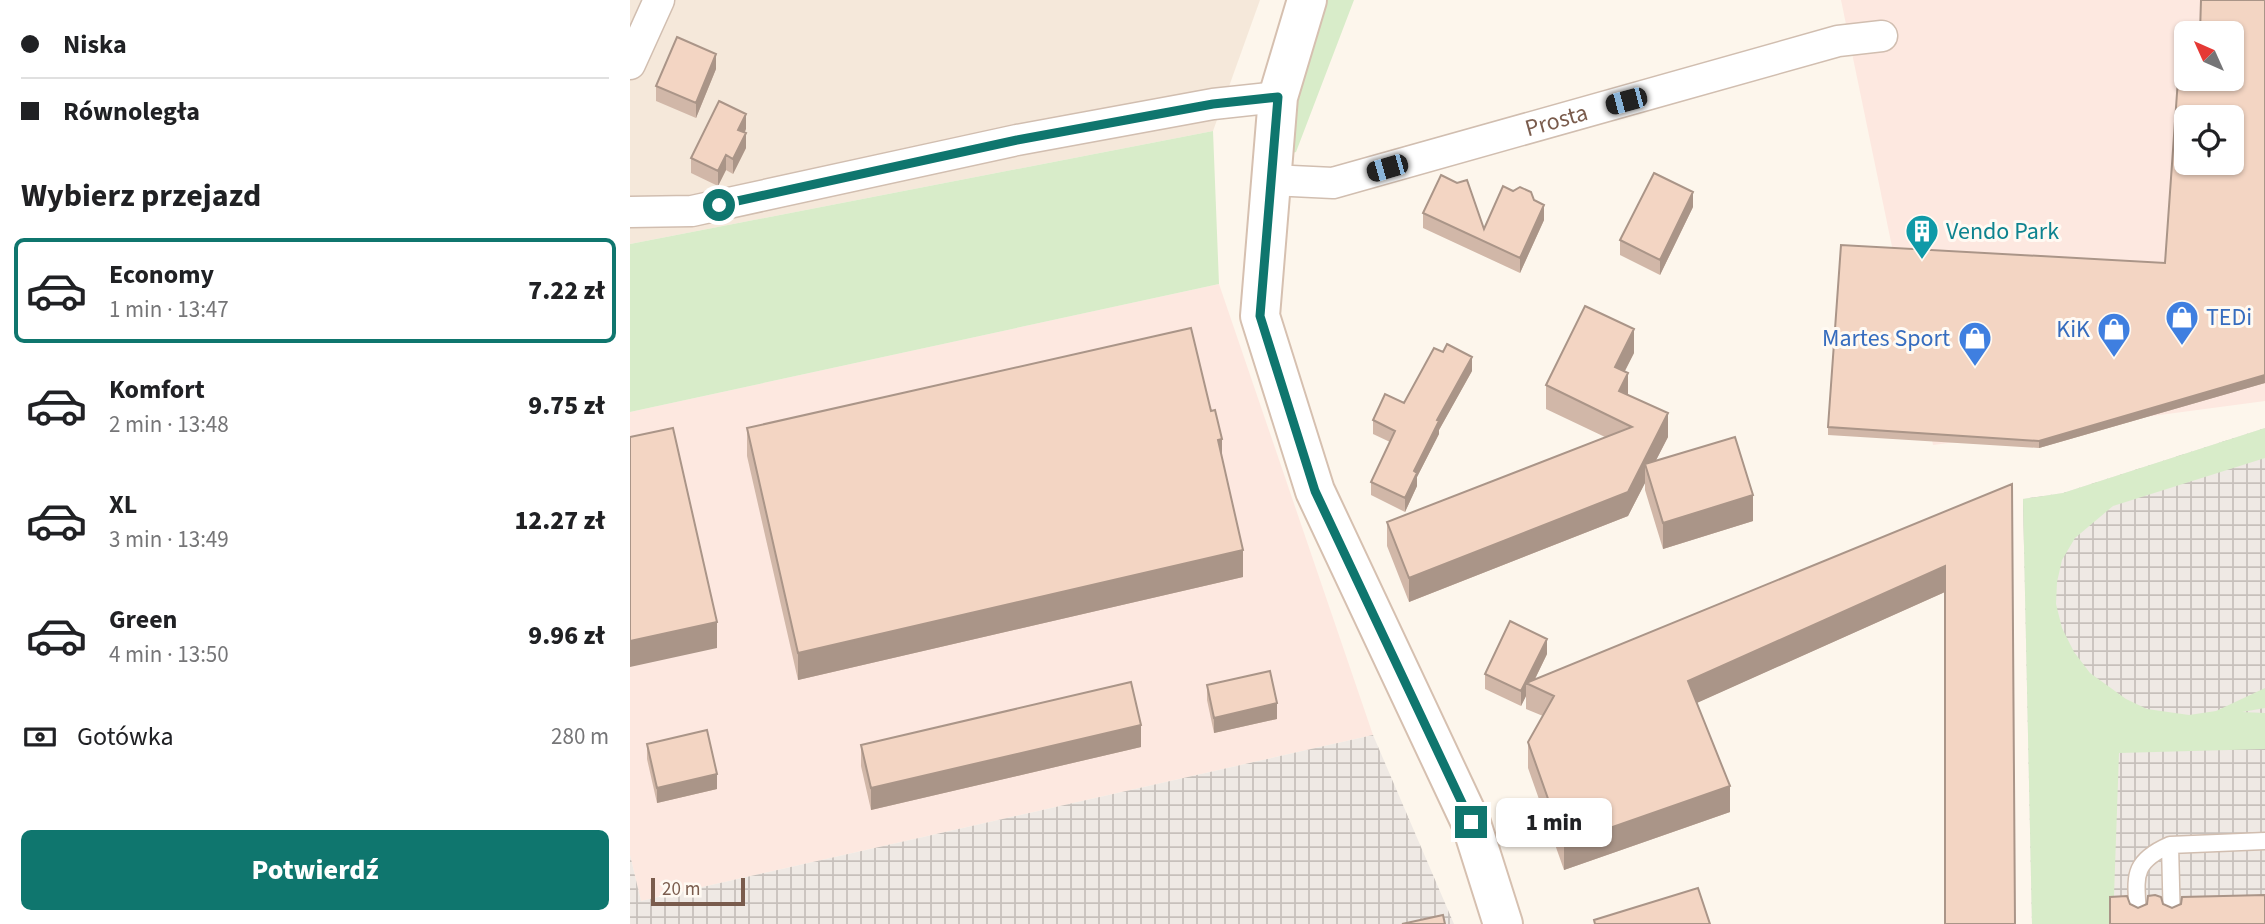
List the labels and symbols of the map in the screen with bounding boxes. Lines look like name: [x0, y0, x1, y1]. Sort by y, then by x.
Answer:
north arrow: [2174, 21, 2244, 91]
car: [1603, 85, 1650, 117]
street label: Prosta: [1521, 95, 1592, 146]
car: [1364, 152, 1411, 184]
route start: [703, 189, 735, 221]
building icon: Vendo Park: [1903, 212, 1941, 261]
place label: Vendo Park: [1946, 214, 2059, 249]
shop icon: TEDi: [2163, 298, 2201, 347]
place label: TEDi: [2206, 300, 2252, 335]
shop icon: KiK: [2095, 310, 2133, 359]
place label: KiK: [2056, 312, 2090, 347]
shop icon: Martes Sport: [1956, 319, 1994, 368]
place label: Martes Sport: [1822, 321, 1950, 356]
callout: 1 min: [1496, 798, 1611, 846]
route end: [1455, 806, 1487, 838]
scale bar: [651, 875, 746, 907]

